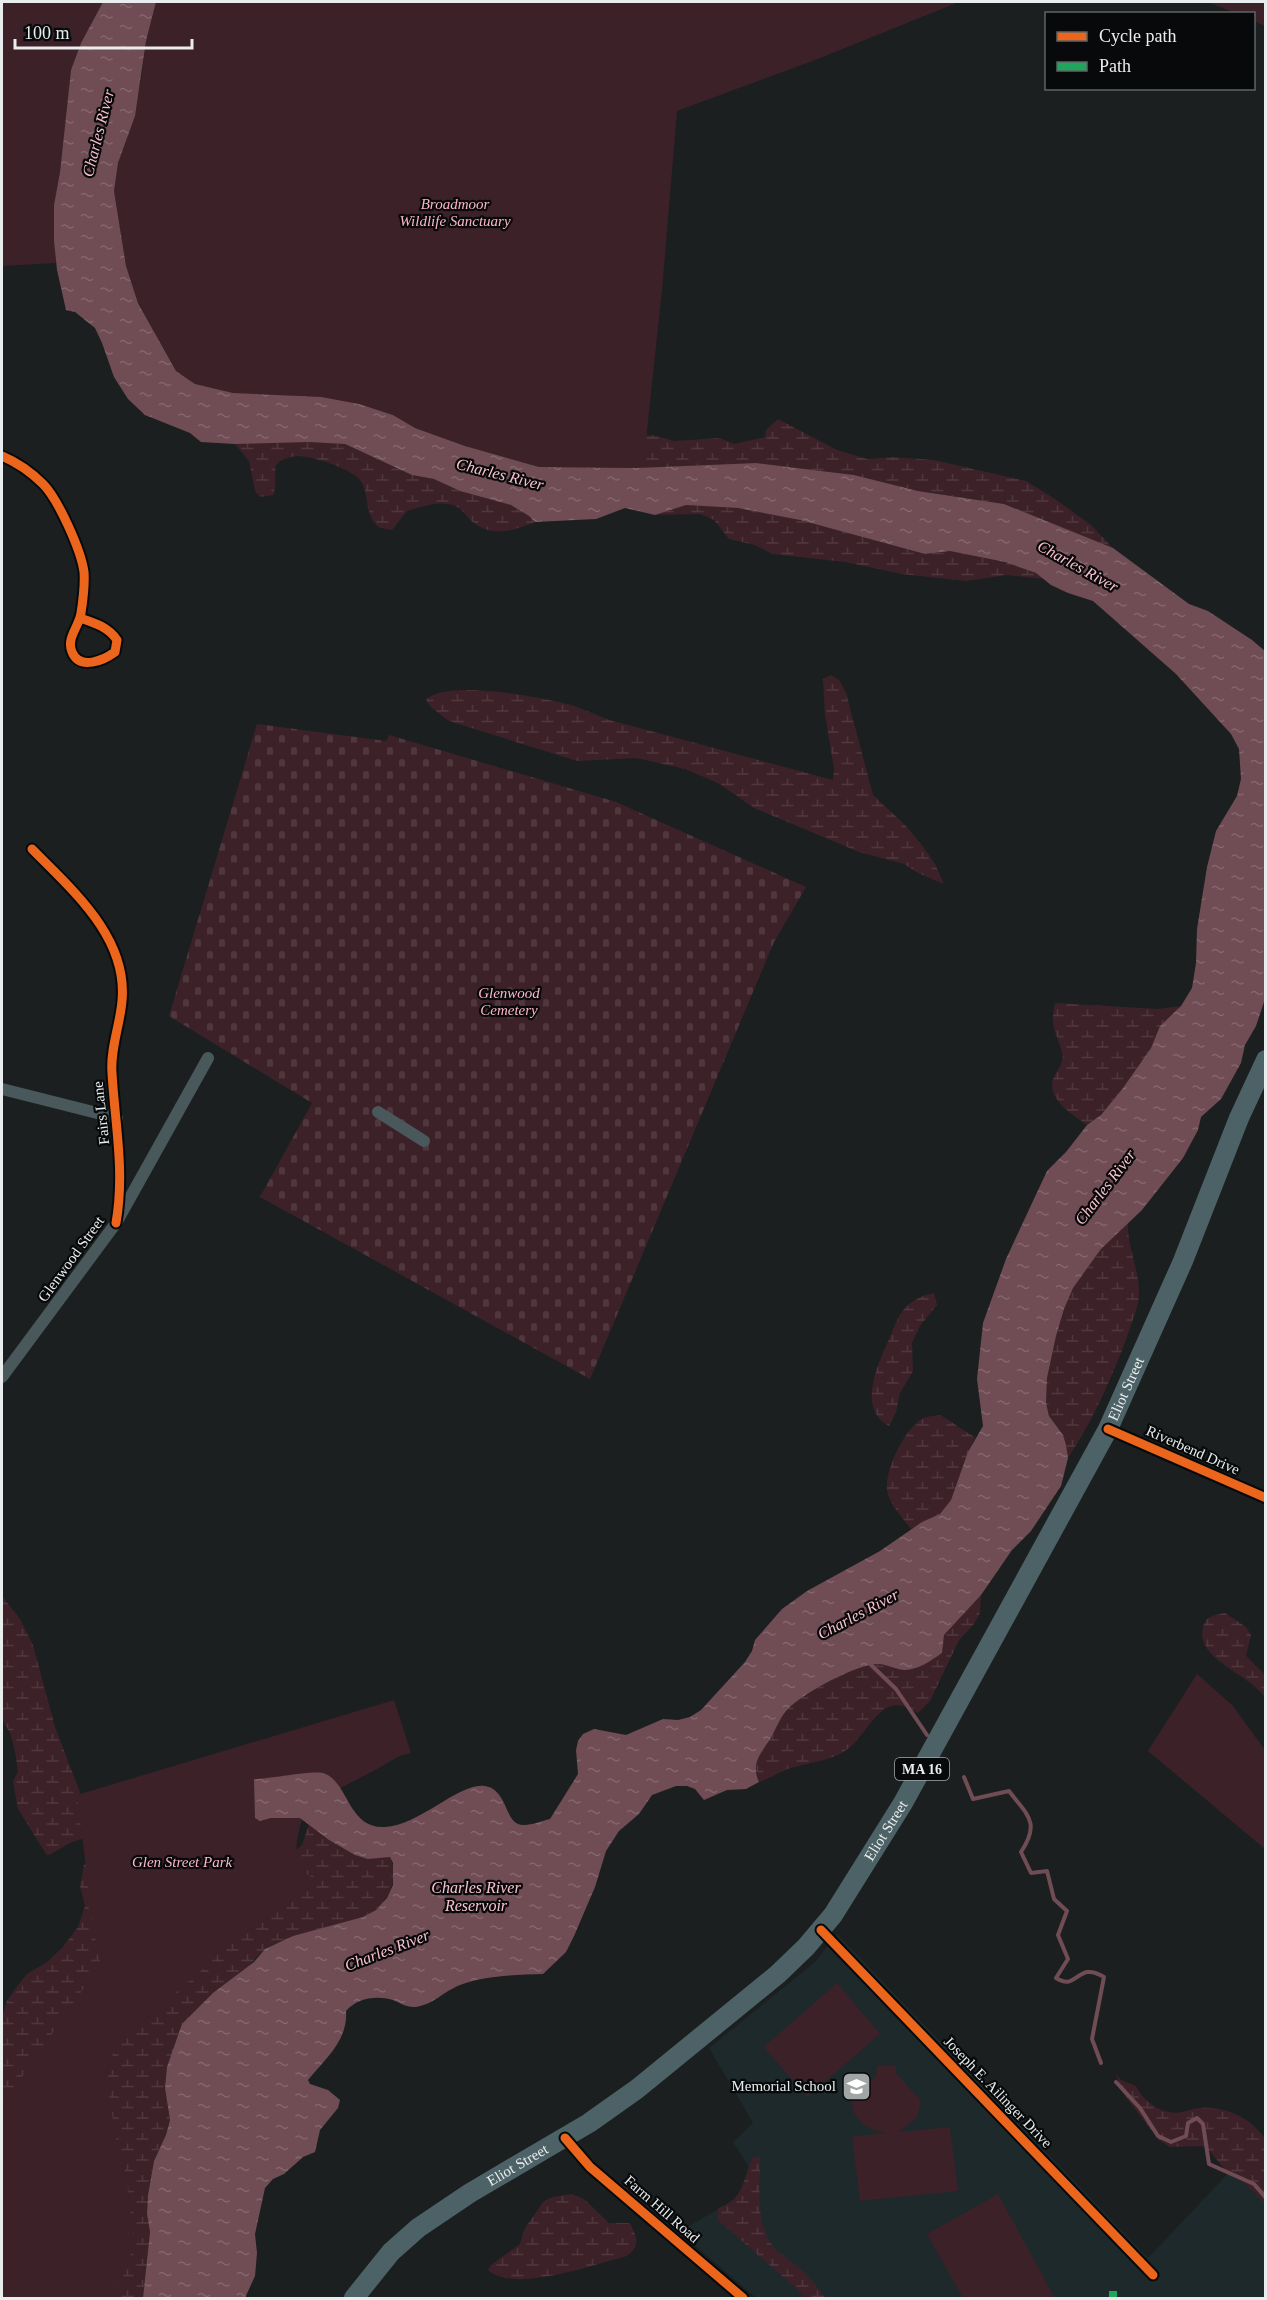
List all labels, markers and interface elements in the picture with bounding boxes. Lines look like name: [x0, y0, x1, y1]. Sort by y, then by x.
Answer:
scale bar: [15, 12, 192, 50]
legend: [1045, 12, 1255, 90]
text: 100 m: [24, 23, 70, 43]
text: Cycle path: [1099, 26, 1176, 46]
text: Path: [1099, 56, 1131, 76]
water label: Charles River: [79, 87, 117, 178]
park label: Broadmoor Wildlife Sanctuary: [399, 196, 511, 229]
water label: Charles River: [455, 455, 546, 493]
water label: Charles River: [1035, 537, 1122, 595]
park label: Glenwood Cemetery: [478, 985, 540, 1018]
street label: Fairs Lane: [90, 1080, 112, 1146]
water label: Charles River: [1071, 1146, 1139, 1228]
street label: Glenwood Street: [35, 1213, 108, 1305]
street label: Eliot Street: [1105, 1354, 1147, 1423]
street label: Riverbend Drive: [1144, 1422, 1242, 1478]
water label: Charles River: [815, 1585, 902, 1642]
road number: MA 16: [895, 1758, 949, 1780]
street label: Eliot Street: [861, 1797, 911, 1864]
park label: Glen Street Park: [132, 1854, 232, 1870]
water label: Charles River Reservoir: [431, 1879, 521, 1914]
water label: Charles River: [342, 1926, 432, 1974]
street label: Joseph E. Ailinger Drive: [941, 2033, 1056, 2151]
school or university icon: Memorial School: [841, 2070, 873, 2102]
place label: Memorial School: [731, 2078, 836, 2094]
street label: Eliot Street: [484, 2140, 552, 2189]
street label: Farm Hill Road: [621, 2172, 703, 2246]

